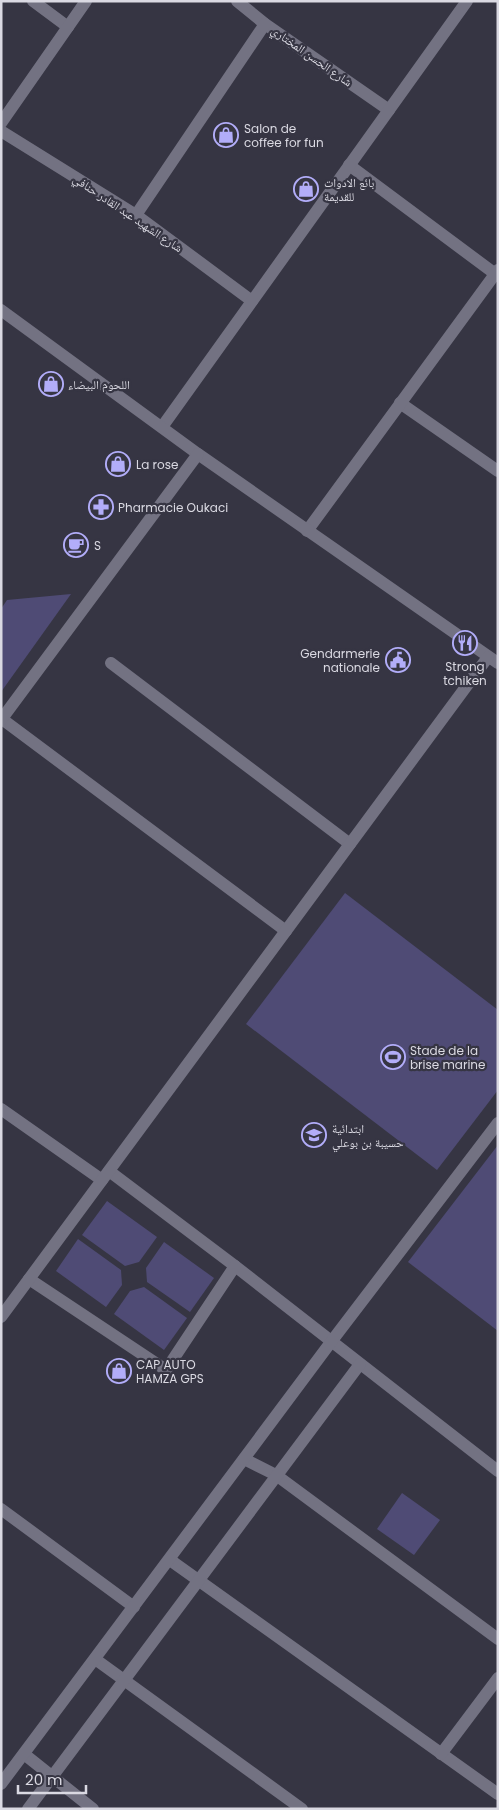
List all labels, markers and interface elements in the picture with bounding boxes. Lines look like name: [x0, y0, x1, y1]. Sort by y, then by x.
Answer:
street label: شارع الحسن المختاري: [267, 22, 356, 92]
place label: Salon de coffee for fun: [244, 120, 324, 151]
shop icon: Salon de coffee for fun: [213, 122, 239, 148]
street label: شارع الشهيد عبد القادر حنافي: [69, 170, 186, 258]
place label: بائع الادوات للقديمة: [324, 174, 374, 205]
shop icon: بائع الادوات للقديمة: [293, 176, 319, 202]
shop icon: اللحوم البيضاء: [38, 371, 64, 397]
place label: اللحوم البيضاء: [68, 376, 130, 393]
shop icon: La rose: [105, 451, 131, 477]
place label: La rose: [136, 456, 178, 473]
pharmacy icon: Pharmacie Oukaci: [88, 494, 114, 520]
place label: Pharmacie Oukaci: [118, 499, 228, 516]
cafe icon: S: [63, 532, 89, 558]
place label: S: [94, 537, 101, 554]
restaurant icon: Strong tchiken: [452, 630, 478, 656]
place label: Gendarmerie nationale: [300, 645, 380, 676]
public building icon: Gendarmerie nationale: [385, 647, 411, 673]
place label: Strong tchiken: [443, 658, 487, 689]
place label: Stade de la brise marine: [410, 1042, 485, 1073]
sports icon: Stade de la brise marine: [380, 1044, 406, 1070]
place label: ابتدائية حسيبة بن بوعلي: [332, 1120, 404, 1153]
school or university icon: ابتدائية حسيبة بن بوعلي: [301, 1122, 327, 1148]
place label: CAP AUTO HAMZA GPS: [136, 1356, 204, 1387]
shop icon: CAP AUTO HAMZA GPS: [106, 1358, 132, 1384]
scale bar: [18, 1762, 85, 1794]
text: 20 m: [25, 1769, 63, 1790]

